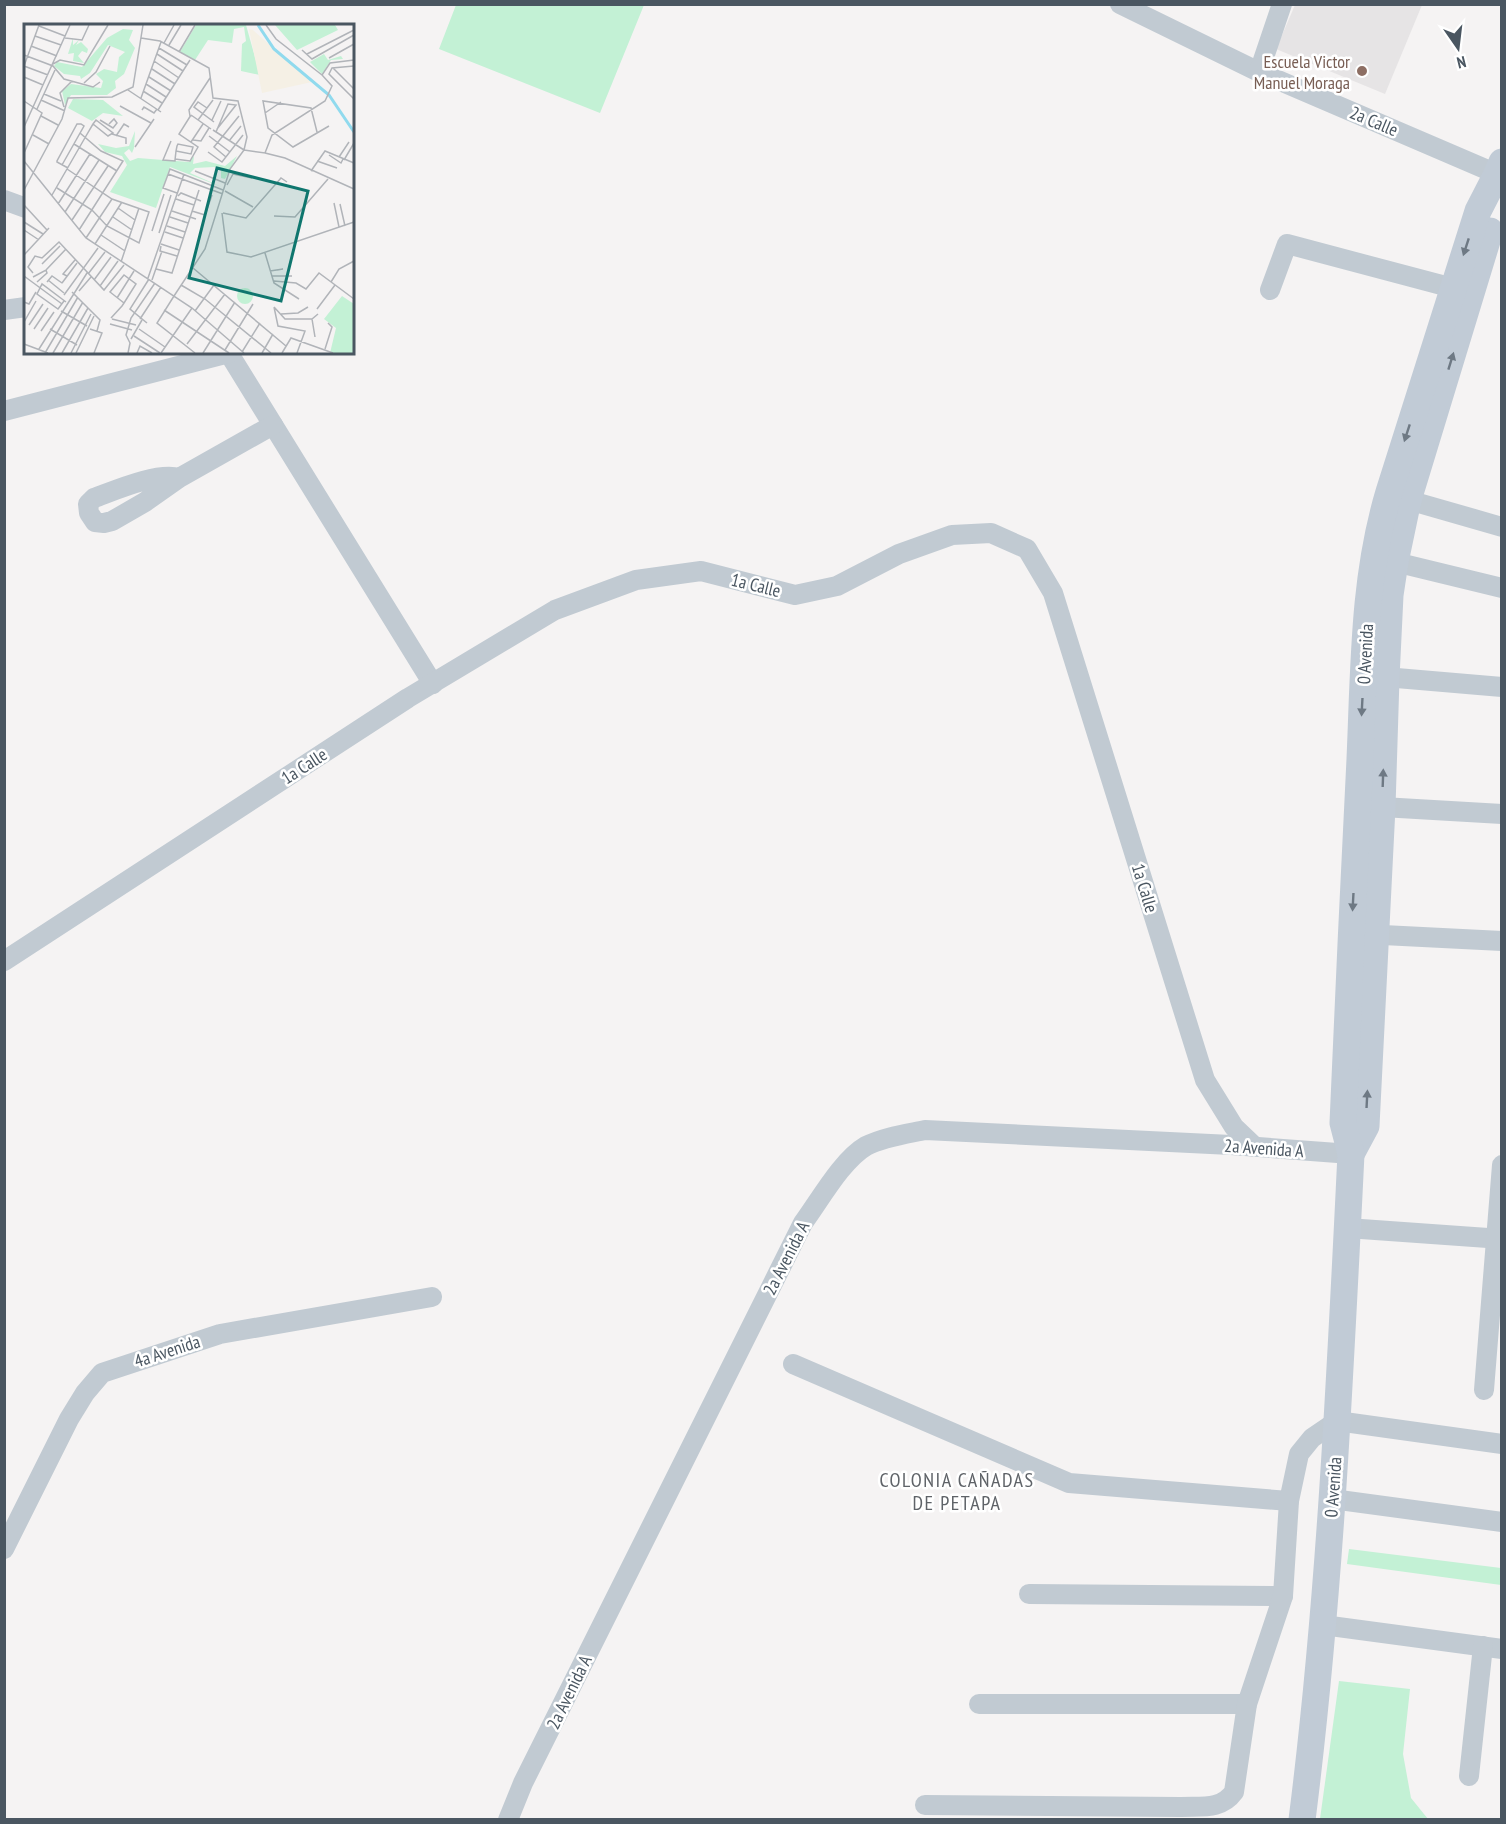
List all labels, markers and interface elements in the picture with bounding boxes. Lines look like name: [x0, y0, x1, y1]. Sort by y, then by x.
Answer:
north arrow: [1428, 18, 1488, 78]
inset map: [24, 24, 354, 354]
place label: Escuela Victor Manuel Moraga: [1254, 50, 1350, 94]
text: N: [1455, 52, 1468, 73]
marker: Escuela Victor Manuel Moraga: [1355, 64, 1369, 78]
street label: 2a Calle: [1346, 101, 1402, 141]
one-way arrow: [1461, 238, 1470, 256]
one-way arrow: [1447, 352, 1456, 370]
one-way arrow: [1402, 424, 1411, 442]
street label: 1a Calle: [729, 568, 783, 602]
street label: 0 Avenida: [1352, 623, 1378, 685]
one-way arrow: [1357, 697, 1366, 716]
street label: 1a Calle: [277, 743, 331, 789]
one-way arrow: [1378, 769, 1387, 788]
street label: 1a Calle: [1127, 861, 1163, 915]
one-way arrow: [1348, 892, 1357, 911]
one-way arrow: [1363, 1089, 1372, 1108]
street label: 2a Avenida A: [1223, 1134, 1305, 1162]
street label: 2a Avenida A: [758, 1217, 815, 1299]
street label: 4a Avenida: [131, 1330, 203, 1372]
street label: 0 Avenida: [1319, 1456, 1347, 1518]
district label: COLONIA CAÑADAS DE PETAPA: [879, 1467, 1035, 1516]
street label: 2a Avenida A: [541, 1651, 597, 1733]

